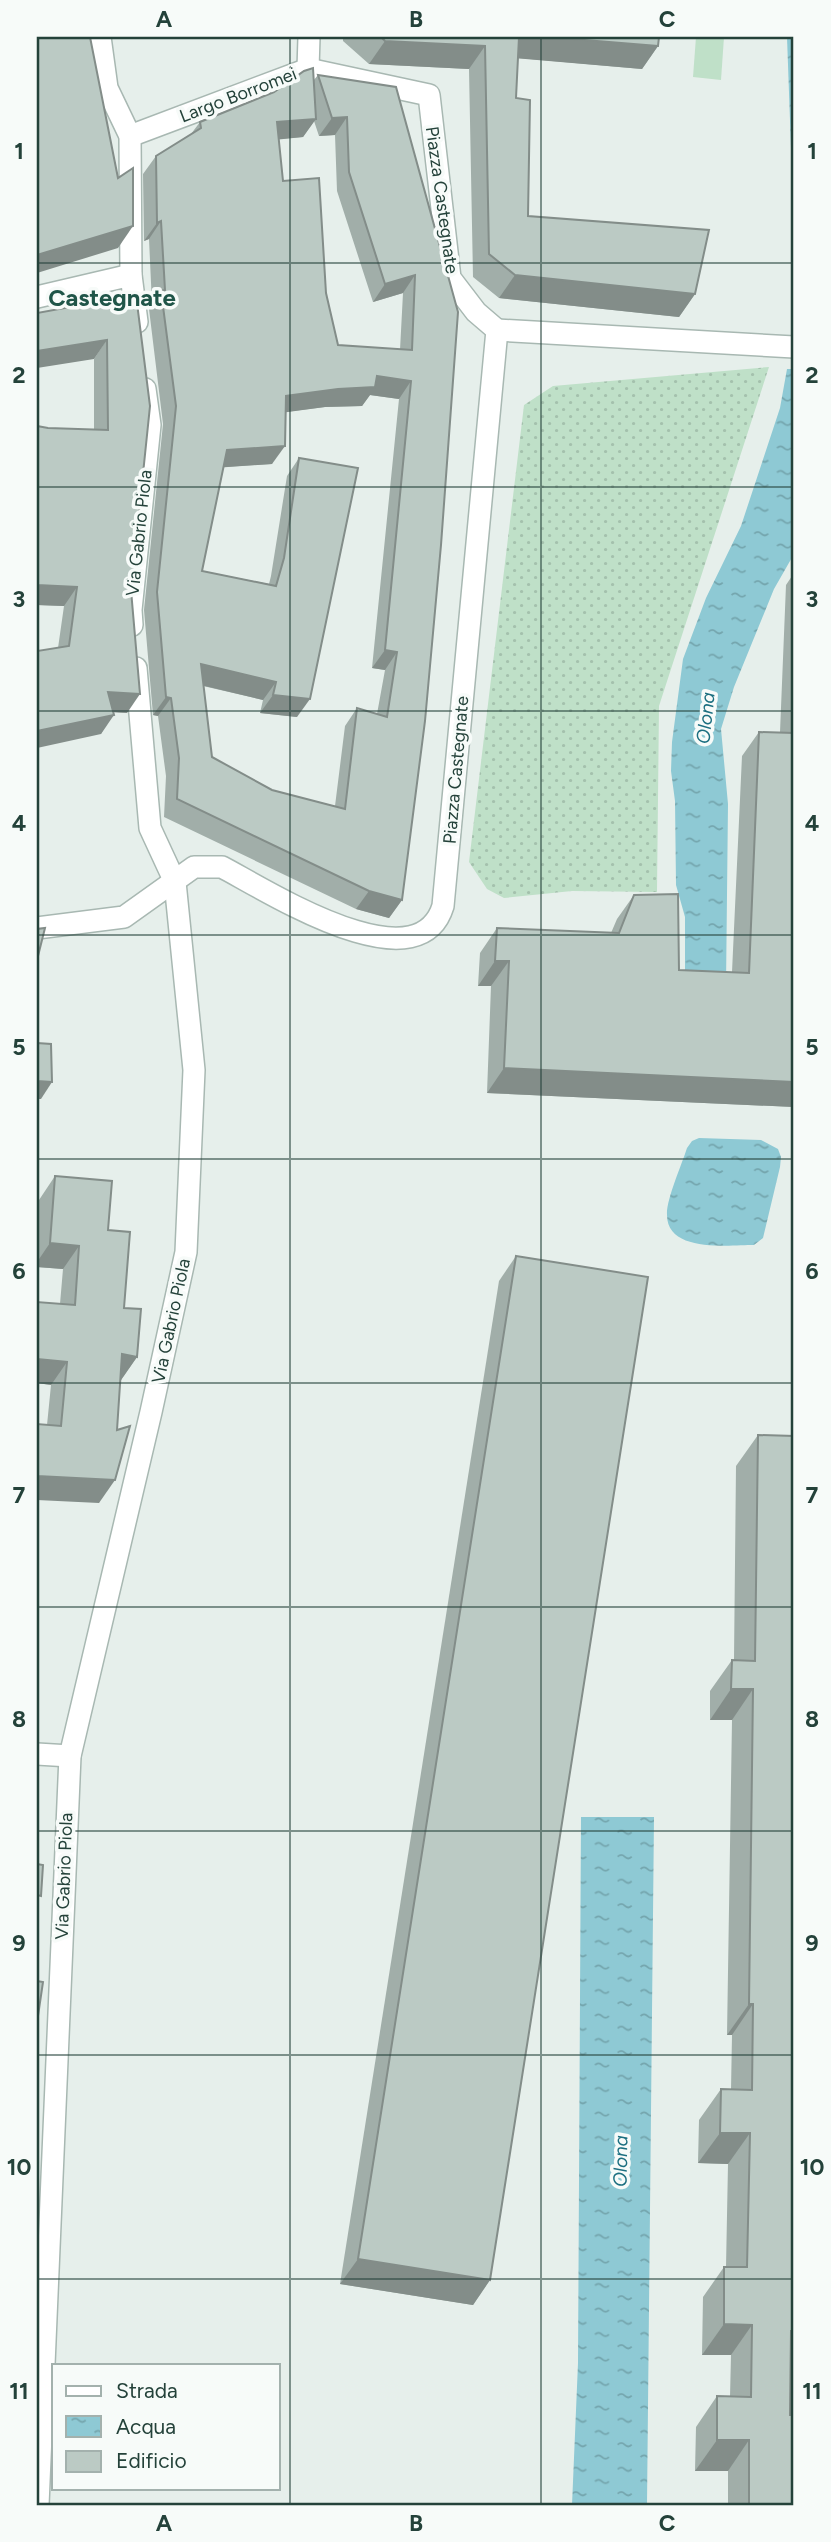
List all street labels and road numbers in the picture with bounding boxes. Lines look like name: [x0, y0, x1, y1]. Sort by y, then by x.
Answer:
street label: Largo Borromei: [176, 63, 300, 127]
street label: Piazza Castegnate: [421, 125, 463, 275]
street label: Via Gabrio Piola: [121, 469, 157, 597]
street label: Piazza Castegnate: [439, 695, 473, 845]
street label: Via Gabrio Piola: [147, 1257, 195, 1385]
street label: Via Gabrio Piola: [51, 1812, 77, 1940]

